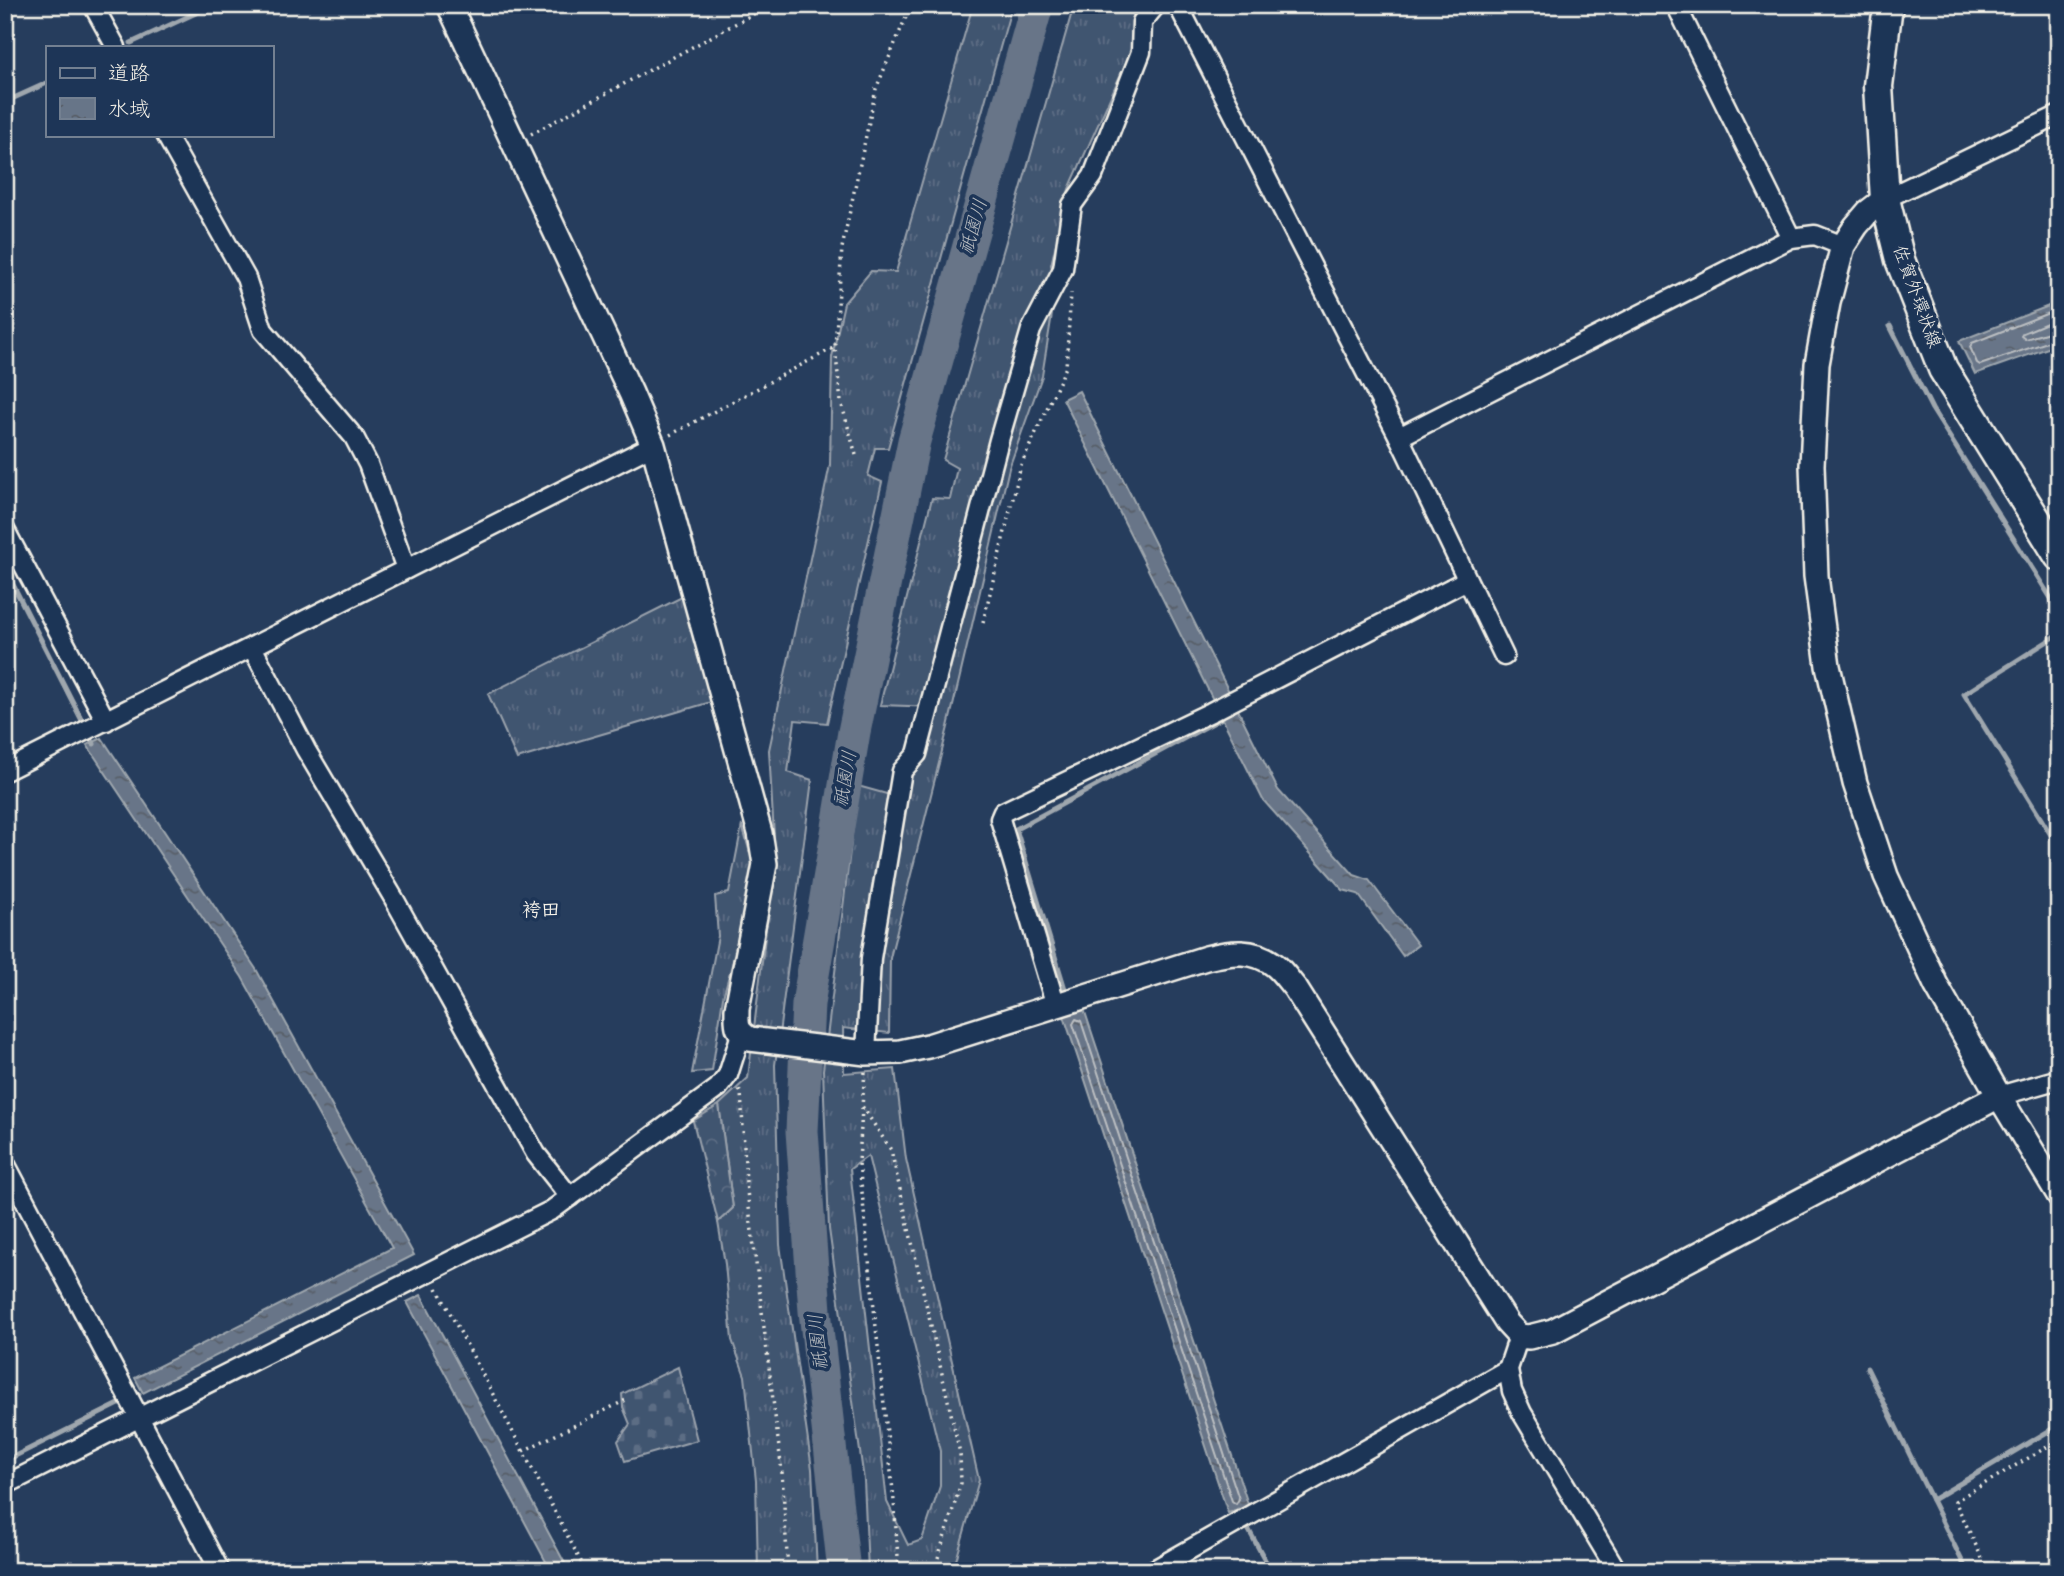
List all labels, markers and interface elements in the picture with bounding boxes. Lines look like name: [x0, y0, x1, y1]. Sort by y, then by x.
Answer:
legend: [46, 46, 273, 136]
text: 道路: [108, 58, 150, 91]
text: 水域: [108, 94, 150, 127]
water label: 祇園川: [952, 195, 996, 259]
street label: 佐賀外環状線: [1884, 241, 1948, 353]
water label: 祇園川: [826, 748, 866, 810]
district label: 袴田: [522, 896, 560, 926]
water label: 祇園川: [801, 1312, 837, 1372]

